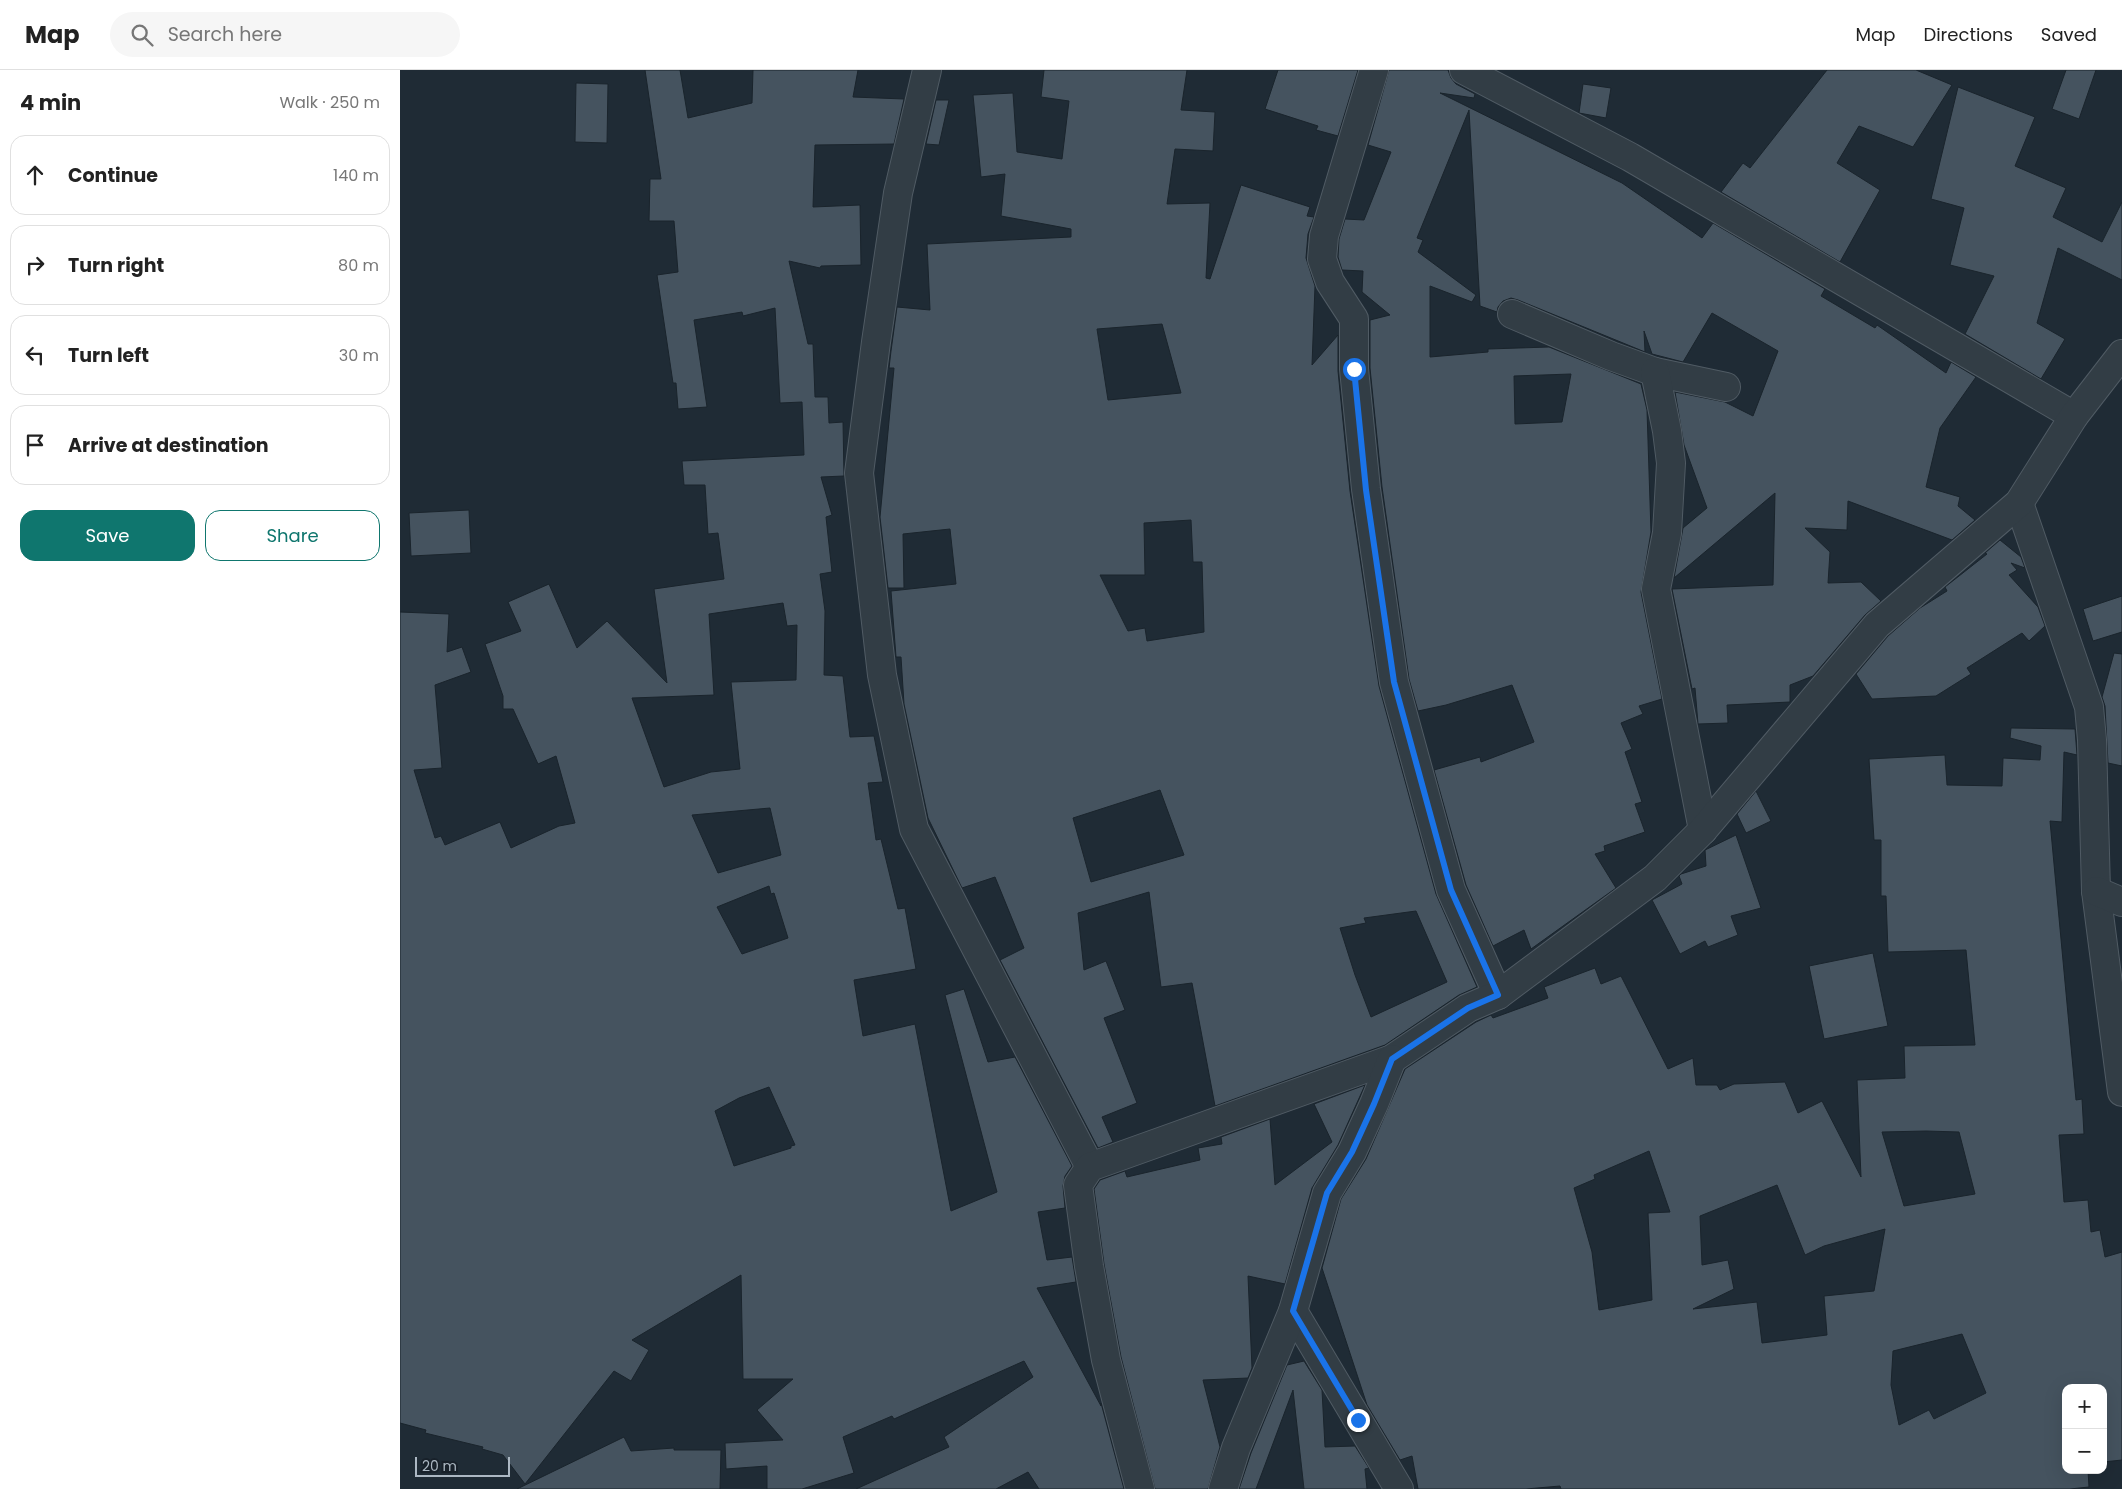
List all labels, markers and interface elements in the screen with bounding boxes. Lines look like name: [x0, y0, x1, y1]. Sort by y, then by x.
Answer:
search box: [110, 12, 460, 57]
text: Map: [25, 18, 80, 51]
icon: search: [128, 21, 156, 49]
text: Search here: [168, 21, 282, 48]
text: Map: [1856, 22, 1895, 47]
text: Directions: [1923, 22, 2013, 47]
text: Saved: [2041, 22, 2097, 47]
text: 4 min: [20, 88, 81, 117]
text: Walk · 250 m: [279, 91, 380, 114]
icon: ahead: [21, 161, 49, 189]
text: Continue: [68, 162, 158, 189]
text: 140 m: [333, 164, 379, 187]
icon: right: [21, 251, 49, 279]
text: Turn right: [68, 252, 164, 279]
text: 80 m: [338, 254, 379, 277]
icon: left: [21, 341, 49, 369]
text: Turn left: [68, 342, 149, 369]
text: 30 m: [339, 344, 379, 367]
route start: [1343, 358, 1366, 381]
icon: arrive: [21, 431, 49, 459]
text: Arrive at destination: [68, 432, 269, 459]
button: Save: [20, 510, 195, 561]
button: Share: [205, 510, 380, 561]
map controls: [2062, 1384, 2107, 1474]
button: +: [2062, 1384, 2107, 1429]
route end: [1347, 1409, 1370, 1432]
button: −: [2062, 1429, 2107, 1474]
scale bar: [415, 1454, 510, 1477]
text: 20 m: [422, 1456, 457, 1476]

